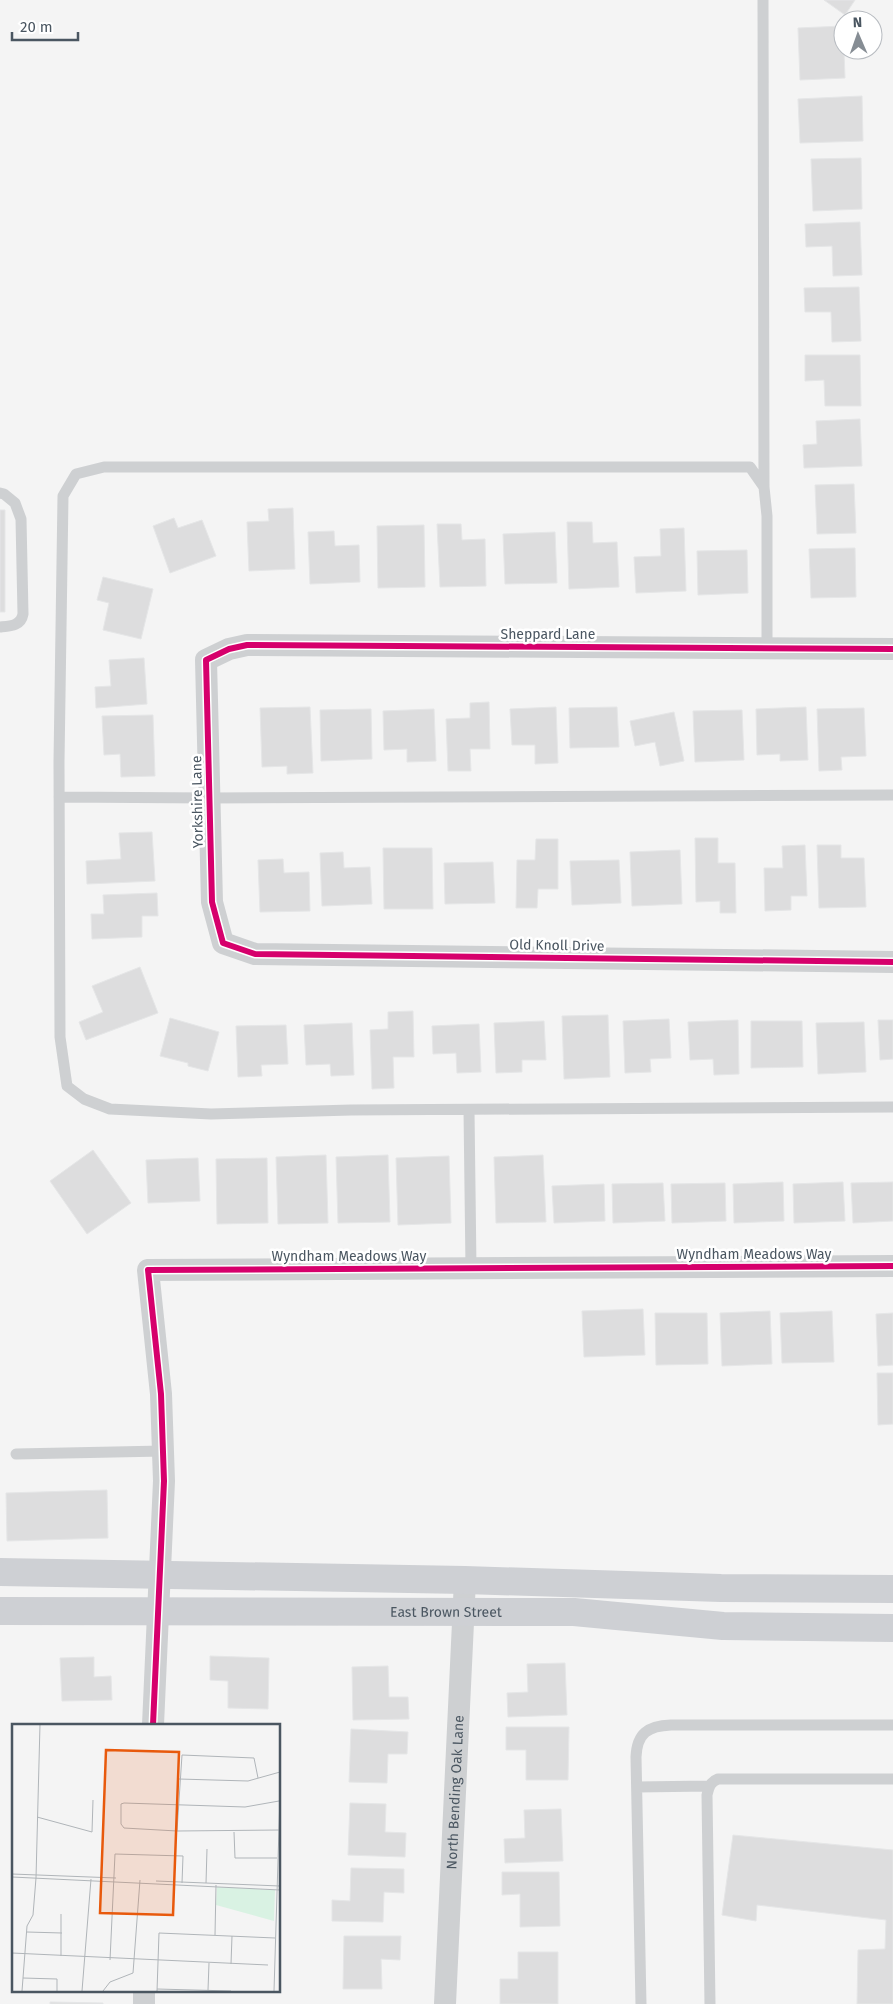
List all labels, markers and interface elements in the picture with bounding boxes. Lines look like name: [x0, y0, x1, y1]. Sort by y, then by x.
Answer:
scale bar: [12, 10, 79, 42]
north arrow: [833, 10, 883, 60]
text: N: [853, 14, 863, 31]
text: 20 m: [20, 18, 53, 36]
street label: Sheppard Lane: [501, 626, 595, 643]
street label: Yorkshire Lane: [188, 755, 207, 849]
street label: Old Knoll Drive: [509, 936, 605, 955]
street label: Wyndham Meadows Way: [677, 1246, 832, 1263]
street label: Wyndham Meadows Way: [272, 1248, 427, 1265]
street label: East Brown Street: [390, 1604, 503, 1621]
street label: North Bending Oak Lane: [443, 1715, 468, 1870]
inset map: [12, 1724, 280, 1992]

